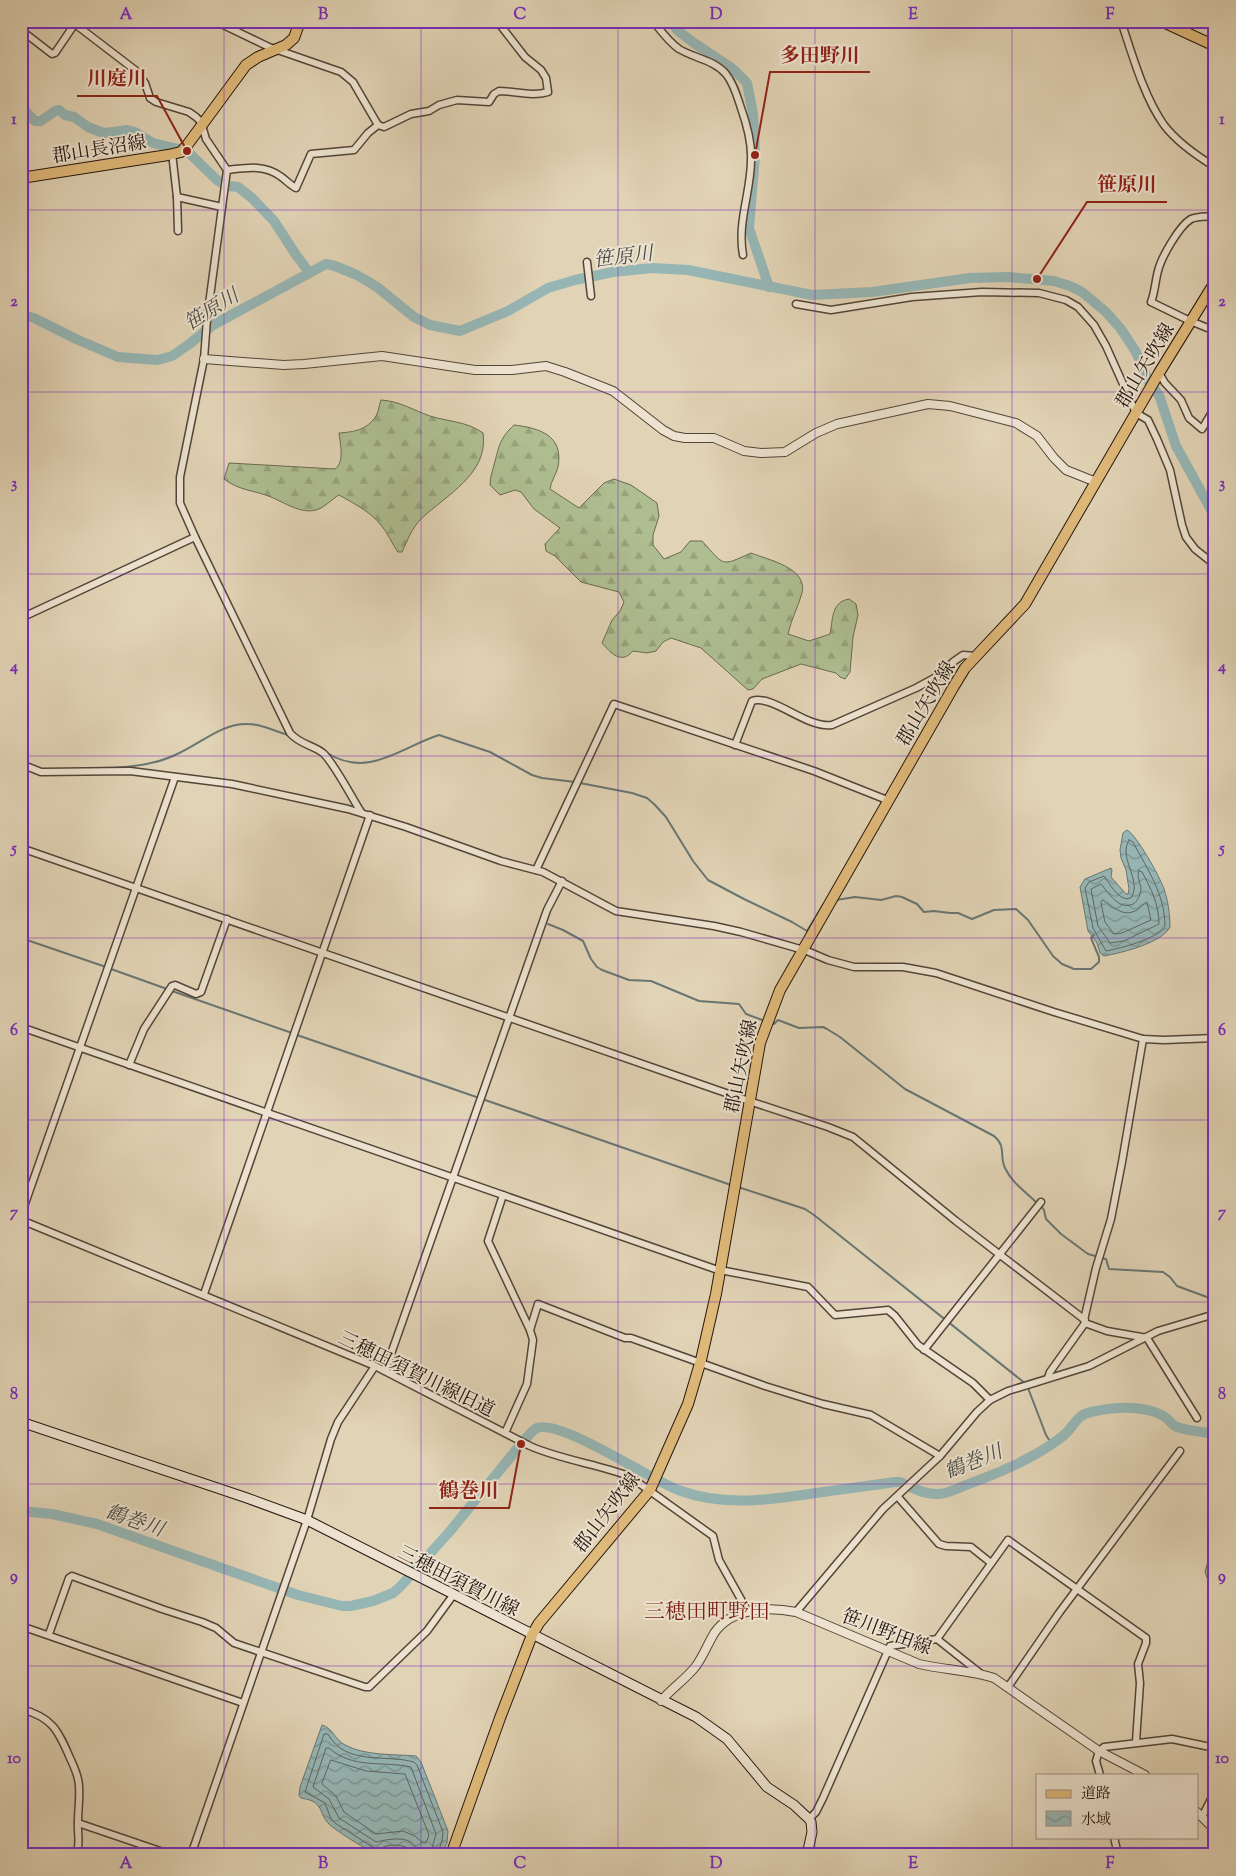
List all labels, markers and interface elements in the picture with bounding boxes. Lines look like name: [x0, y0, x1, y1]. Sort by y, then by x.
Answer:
text: A: [120, 4, 133, 27]
text: B: [318, 4, 328, 27]
text: C: [514, 4, 527, 27]
text: D: [710, 4, 723, 27]
text: E: [908, 4, 918, 27]
text: F: [1106, 4, 1115, 27]
callout: 多田野川: [770, 37, 870, 72]
text: 多田野川: [780, 43, 860, 72]
callout: 川庭川: [77, 61, 157, 96]
text: 川庭川: [87, 66, 147, 95]
text: 1: [11, 109, 17, 132]
text: 1: [1219, 109, 1225, 132]
street label: 郡山長沼線: [50, 130, 148, 171]
callout: 笹原川: [1087, 167, 1167, 202]
text: 笹原川: [1097, 172, 1157, 201]
water label: 笹原川: [592, 240, 657, 277]
water label: 笹原川: [179, 282, 247, 339]
text: 2: [10, 291, 18, 314]
text: 2: [1218, 291, 1226, 314]
street label: 郡山矢吹線: [1110, 319, 1182, 414]
text: 3: [11, 473, 18, 496]
text: 3: [1219, 473, 1226, 496]
text: 4: [9, 656, 18, 679]
text: 4: [1217, 656, 1226, 679]
street label: 郡山矢吹線: [891, 657, 963, 752]
text: 5: [9, 838, 17, 861]
text: 5: [1217, 838, 1225, 861]
street label: 郡山矢吹線: [719, 1017, 766, 1116]
text: 6: [10, 1020, 18, 1043]
text: 6: [1218, 1020, 1226, 1043]
text: 7: [10, 1202, 19, 1225]
text: 7: [1218, 1202, 1227, 1225]
street label: 三穂田須賀川線旧道: [333, 1326, 499, 1425]
text: 8: [10, 1384, 18, 1407]
text: 8: [1218, 1384, 1226, 1407]
water label: 鶴巻川: [941, 1438, 1009, 1488]
street label: 郡山矢吹線: [568, 1468, 648, 1559]
callout: 鶴巻川: [429, 1473, 509, 1508]
text: 鶴巻川: [439, 1478, 499, 1507]
water label: 鶴巻川: [101, 1499, 169, 1546]
street label: 三穂田須賀川線: [392, 1540, 523, 1624]
text: 9: [10, 1566, 18, 1589]
text: 9: [1218, 1566, 1226, 1589]
district label: 三穂田町野田: [644, 1598, 770, 1628]
street label: 笹川野田線: [837, 1604, 935, 1663]
text: 10: [7, 1748, 21, 1771]
text: 10: [1215, 1748, 1229, 1771]
legend: [1036, 1774, 1198, 1838]
text: 道路: [1081, 1784, 1111, 1805]
text: 水域: [1081, 1810, 1111, 1831]
text: A: [120, 1853, 133, 1876]
text: B: [318, 1853, 328, 1876]
text: C: [514, 1853, 527, 1876]
text: D: [710, 1853, 723, 1876]
text: E: [908, 1853, 918, 1876]
text: F: [1106, 1853, 1115, 1876]

